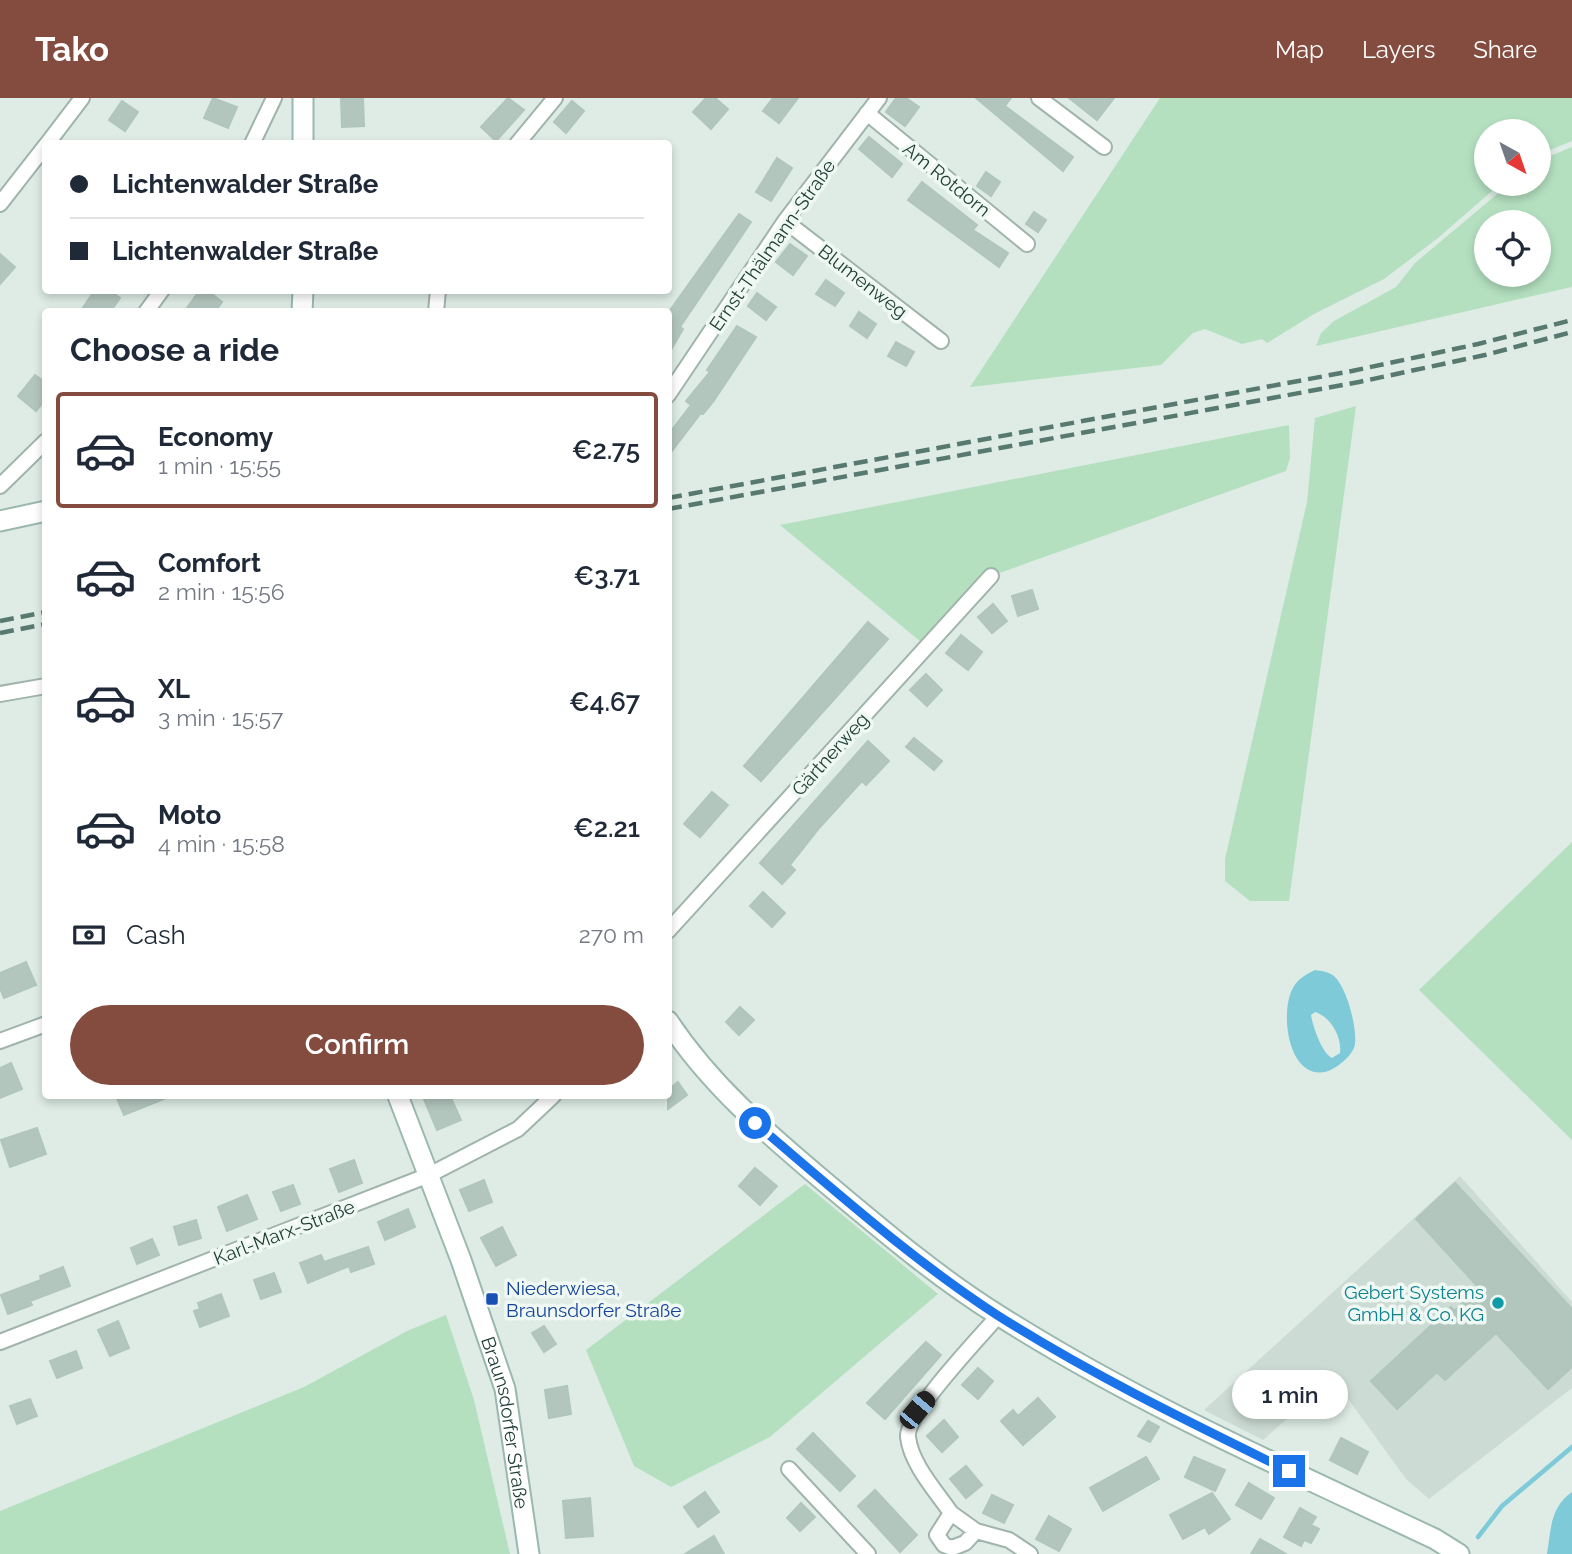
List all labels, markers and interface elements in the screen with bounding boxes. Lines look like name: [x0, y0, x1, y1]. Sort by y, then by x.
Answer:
text: Tako: [35, 30, 109, 69]
text: Map: [1275, 35, 1324, 64]
text: Layers: [1362, 35, 1435, 64]
text: Share: [1473, 35, 1537, 64]
north arrow: [1474, 119, 1550, 196]
map controls: [1474, 119, 1551, 287]
street label: Am Rotdorn: [899, 137, 995, 221]
street label: Ernst-Thälmann-Straße: [704, 155, 840, 335]
text: Lichtenwalder Straße: [112, 169, 378, 199]
button: locate: [1474, 210, 1551, 287]
text: Lichtenwalder Straße: [112, 236, 378, 266]
street label: Blumenweg: [814, 240, 912, 322]
text: Choose a ride: [70, 331, 279, 368]
icon: car: [74, 419, 137, 482]
text: Economy: [158, 422, 273, 452]
text: €2.75: [572, 435, 640, 465]
text: 1 min · 15:55: [158, 452, 281, 479]
icon: car: [74, 545, 137, 608]
text: Comfort: [158, 548, 261, 578]
text: €3.71: [574, 561, 640, 591]
text: 2 min · 15:56: [158, 578, 285, 605]
icon: car: [74, 671, 137, 734]
text: XL: [158, 674, 190, 704]
text: €4.67: [569, 687, 640, 717]
text: 3 min · 15:57: [158, 704, 283, 731]
street label: Gärtnerweg: [787, 708, 873, 800]
icon: car: [74, 797, 137, 860]
text: Moto: [158, 800, 221, 830]
text: €2.21: [573, 813, 640, 843]
text: 4 min · 15:58: [158, 830, 285, 857]
icon: cash: [70, 916, 108, 954]
text: Cash: [126, 920, 186, 950]
text: 270 m: [579, 921, 644, 948]
button: Confirm: [70, 1005, 644, 1085]
route start: [739, 1107, 771, 1139]
street label: Karl-Marx-Straße: [210, 1195, 358, 1269]
place label: Niederwiesa, Braunsdorfer Straße: [506, 1277, 682, 1321]
place label: Gebert Systems GmbH & Co. KG: [1344, 1281, 1484, 1325]
marker: Niederwiesa, Braunsdorfer Straße: [484, 1291, 500, 1307]
marker: Gebert Systems GmbH & Co. KG: [1490, 1295, 1506, 1311]
street label: Braunsdorfer Straße: [477, 1334, 533, 1510]
callout: 1 min: [1231, 1370, 1347, 1418]
text: 1 min: [1261, 1381, 1319, 1408]
car: [896, 1387, 939, 1433]
route end: [1273, 1455, 1305, 1487]

